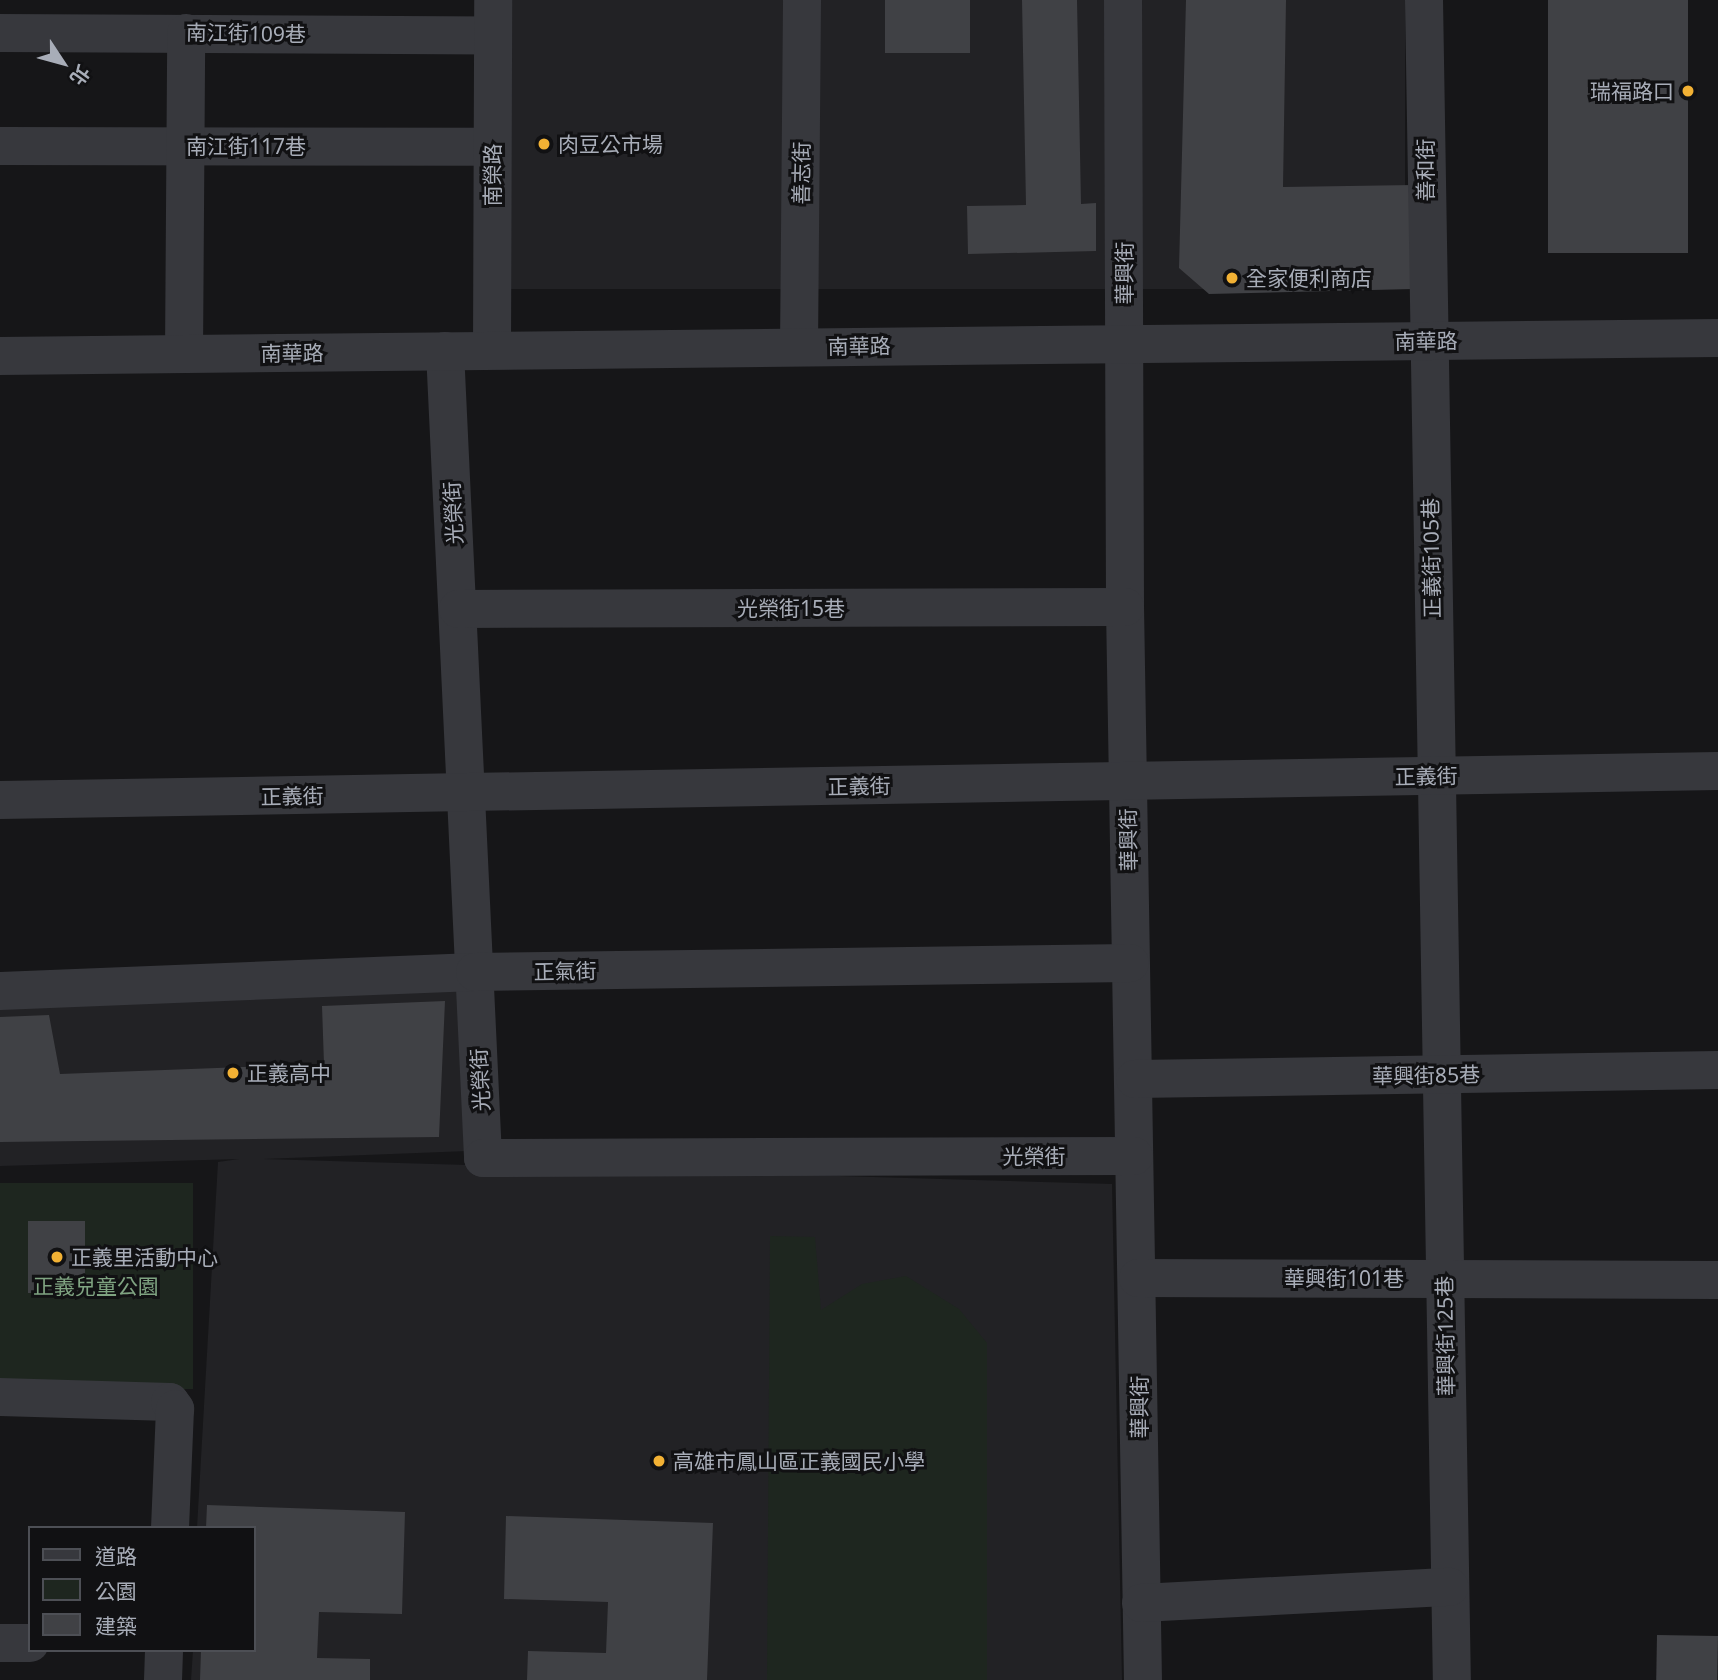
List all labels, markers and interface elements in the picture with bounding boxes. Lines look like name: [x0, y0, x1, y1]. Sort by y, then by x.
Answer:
street label: 南江街109巷: [186, 19, 306, 47]
north arrow: [28, 28, 98, 98]
text: 北: [64, 60, 96, 91]
place label: 瑞福路口: [1590, 78, 1674, 104]
marker: 瑞福路口: [1680, 83, 1696, 99]
place label: 肉豆公市場: [558, 131, 663, 157]
street label: 南江街117巷: [186, 133, 306, 159]
marker: 肉豆公市場: [536, 136, 552, 152]
street label: 善和街: [1412, 139, 1438, 201]
street label: 善志街: [788, 141, 814, 205]
street label: 南榮路: [479, 144, 505, 206]
street label: 華興街: [1111, 242, 1137, 304]
place label: 全家便利商店: [1246, 265, 1372, 291]
marker: 全家便利商店: [1224, 270, 1240, 286]
street label: 南華路: [1394, 328, 1458, 354]
street label: 南華路: [827, 333, 891, 359]
street label: 南華路: [260, 340, 324, 366]
street label: 光榮街: [439, 481, 467, 545]
street label: 正義街105巷: [1417, 498, 1445, 618]
street label: 光榮街15巷: [737, 595, 845, 621]
street label: 正義街: [1394, 763, 1458, 789]
street label: 正義街: [827, 773, 891, 799]
street label: 正義街: [260, 783, 324, 809]
street label: 華興街: [1115, 808, 1141, 872]
street label: 正氣街: [533, 958, 597, 984]
street label: 光榮街: [466, 1048, 494, 1112]
place label: 正義高中: [247, 1060, 331, 1086]
street label: 華興街85巷: [1372, 1061, 1480, 1089]
marker: 正義高中: [225, 1065, 241, 1081]
street label: 光榮街: [1003, 1143, 1065, 1169]
place label: 正義里活動中心: [71, 1244, 218, 1270]
marker: 正義里活動中心: [49, 1249, 65, 1265]
street label: 華興街101巷: [1284, 1265, 1404, 1291]
park label: 正義兒童公園: [33, 1273, 159, 1299]
street label: 華興街125巷: [1431, 1276, 1459, 1396]
street label: 華興街: [1126, 1376, 1152, 1438]
place label: 高雄市鳳山區正義國民小學: [673, 1448, 925, 1474]
marker: 高雄市鳳山區正義國民小學: [651, 1453, 667, 1469]
legend: [28, 1526, 256, 1652]
text: 道路: [95, 1542, 137, 1570]
text: 公園: [95, 1577, 137, 1605]
text: 建築: [95, 1612, 137, 1640]

